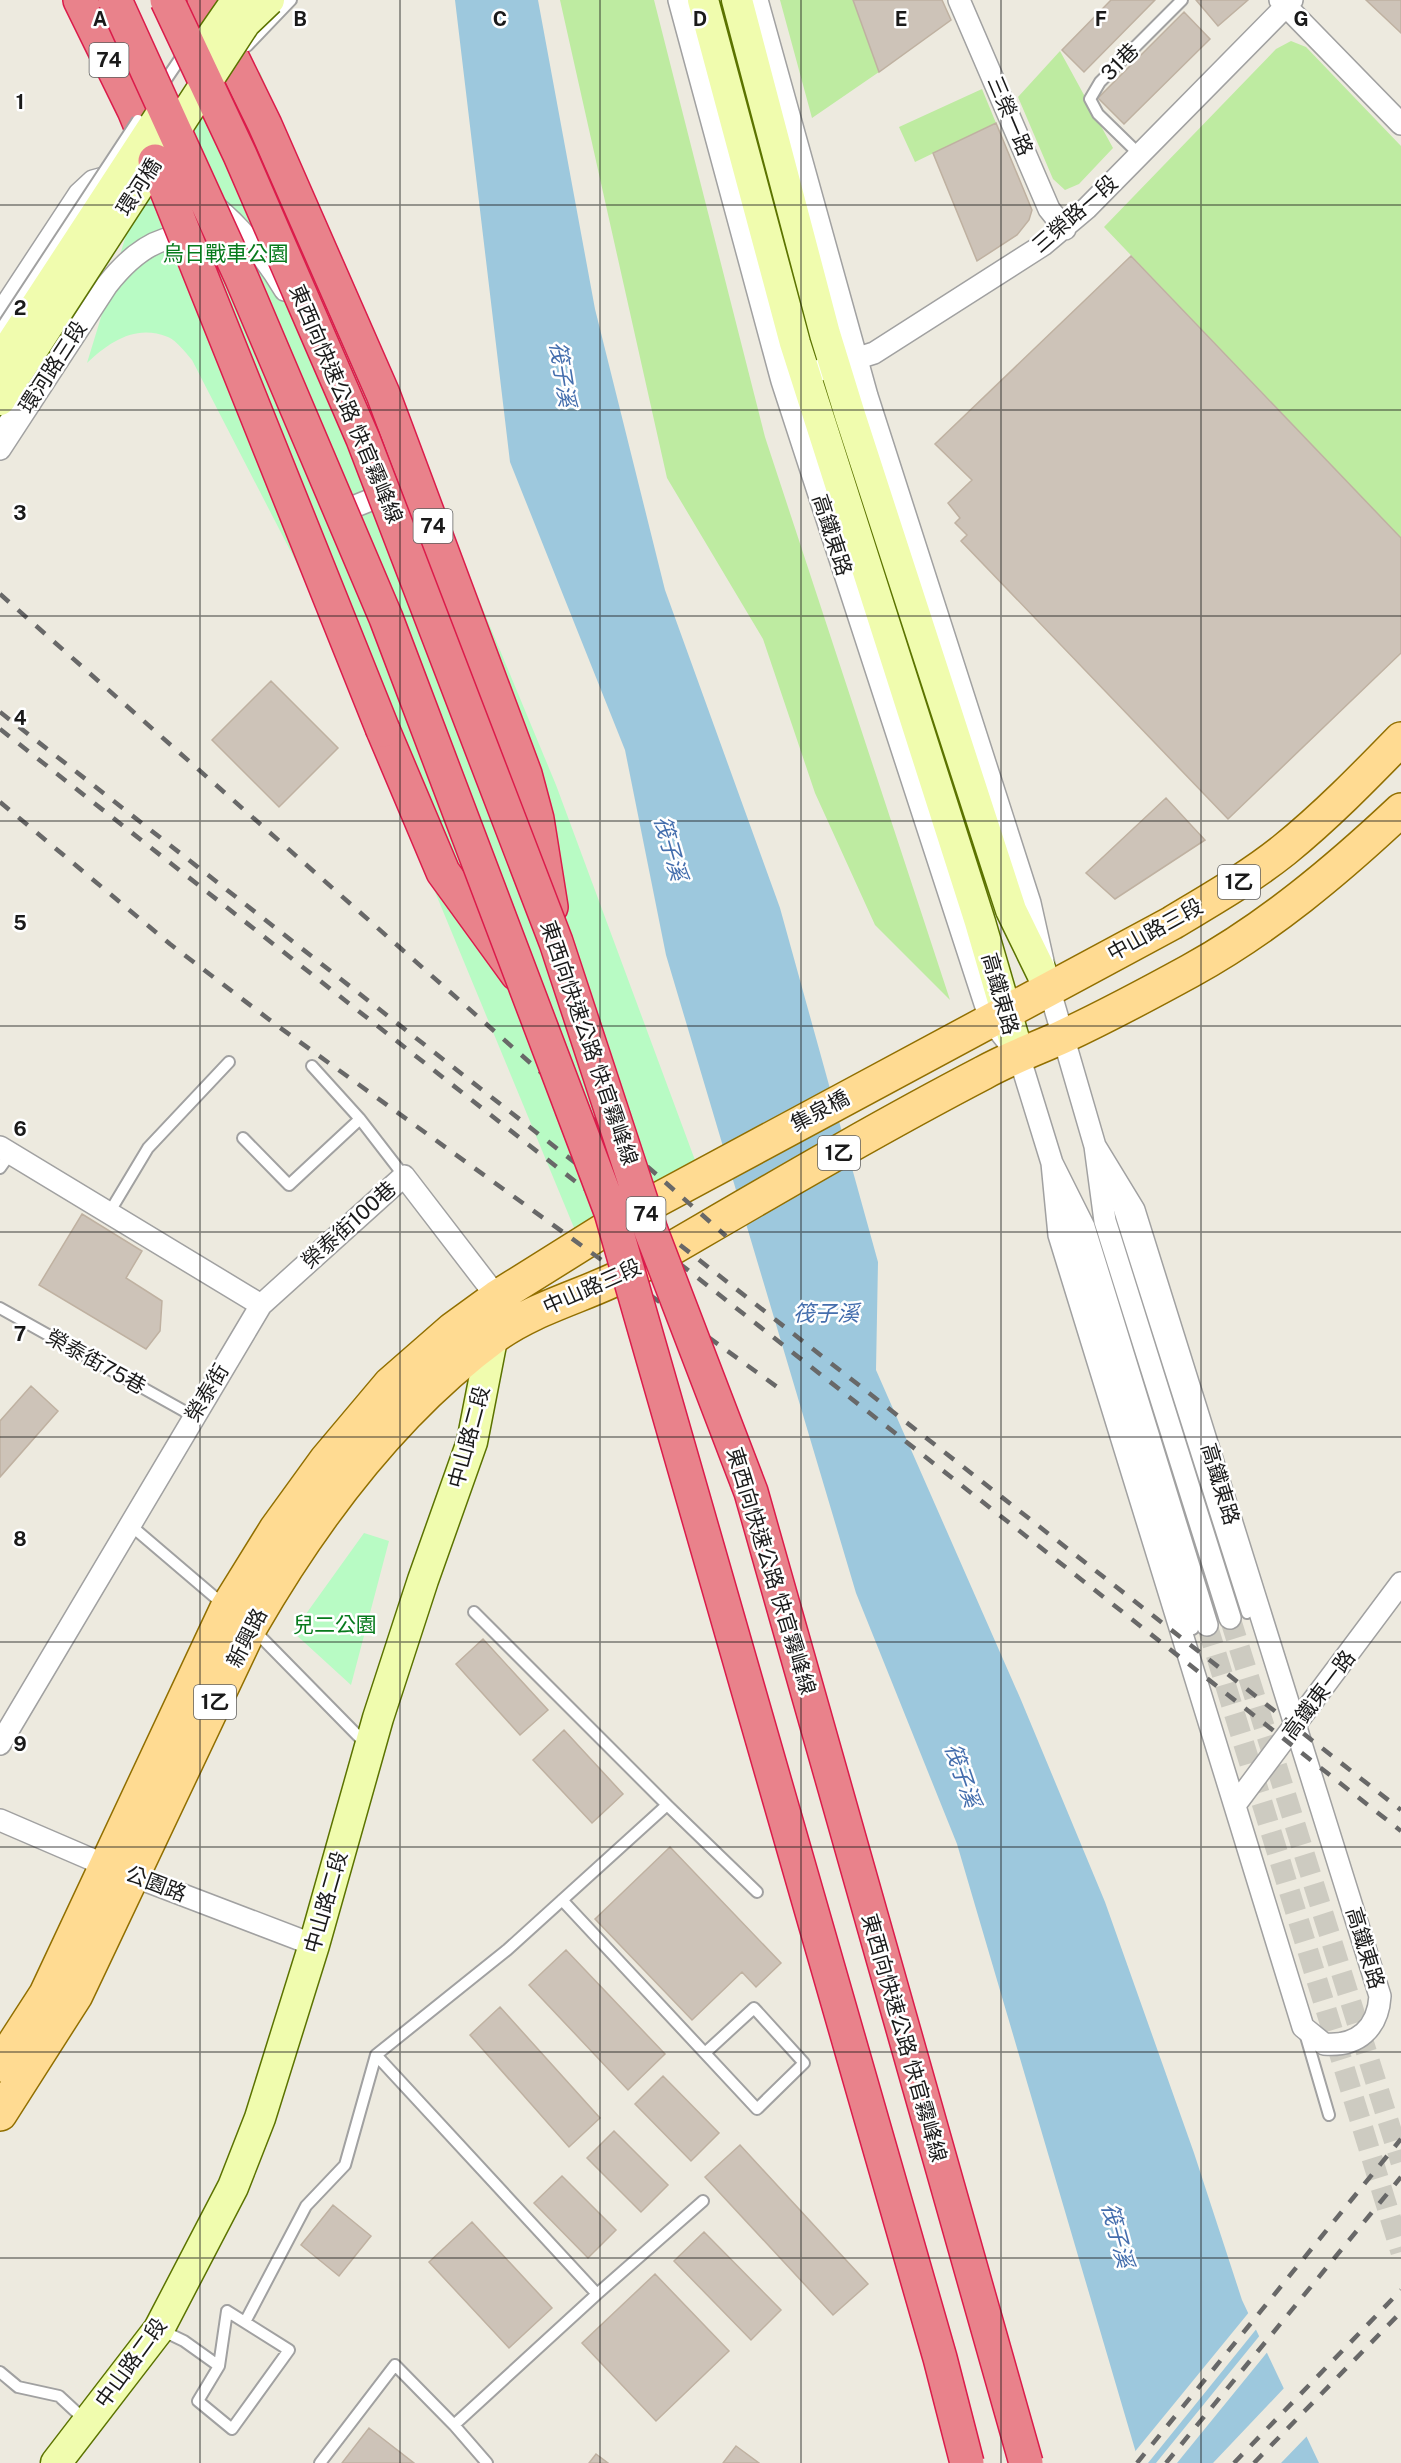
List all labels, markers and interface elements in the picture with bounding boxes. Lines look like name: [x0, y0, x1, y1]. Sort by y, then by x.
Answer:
text: A: [93, 7, 107, 31]
text: B: [293, 7, 307, 31]
text: C: [493, 7, 507, 31]
text: D: [693, 7, 707, 31]
text: E: [895, 7, 907, 31]
text: F: [1095, 7, 1107, 31]
text: G: [1293, 7, 1309, 31]
street label: 31巷: [1096, 38, 1144, 86]
road number: 74: [90, 43, 128, 77]
street label: 三榮一路: [983, 72, 1038, 159]
text: 1: [16, 90, 24, 114]
street label: 環河橋: [111, 154, 166, 220]
street label: 三榮路一段: [1027, 170, 1122, 257]
park label: 烏日戰車公園: [163, 241, 289, 266]
street label: 東西向快速公路 快官霧峰線: [285, 281, 408, 527]
text: 2: [14, 296, 26, 320]
street label: 環河路三段: [14, 316, 92, 418]
water label: 筏子溪: [545, 339, 581, 412]
street label: 高鐵東路: [808, 491, 857, 579]
text: 3: [13, 501, 27, 525]
road number: 74: [414, 509, 452, 543]
text: 4: [13, 706, 27, 730]
water label: 筏子溪: [649, 813, 693, 886]
road number: 1乙: [1218, 865, 1260, 899]
street label: 中山路三段: [1103, 893, 1207, 966]
text: 5: [13, 911, 27, 935]
street label: 東西向快速公路 快官霧峰線: [536, 917, 643, 1168]
street label: 高鐵東路: [977, 950, 1024, 1038]
street label: 集泉橋: [786, 1085, 853, 1136]
text: 6: [13, 1117, 27, 1141]
road number: 1乙: [818, 1136, 860, 1170]
street label: 榮泰街100巷: [296, 1176, 401, 1273]
road number: 74: [626, 1197, 666, 1231]
street label: 中山路三段: [539, 1254, 645, 1319]
water label: 筏子溪: [793, 1300, 862, 1326]
text: 7: [14, 1322, 26, 1346]
street label: 榮泰街75巷: [42, 1324, 150, 1399]
street label: 榮泰街: [180, 1359, 234, 1426]
street label: 中山路二段: [443, 1383, 494, 1491]
street label: 高鐵東路: [1196, 1440, 1245, 1528]
street label: 東西向快速公路 快官霧峰線: [722, 1444, 821, 1697]
text: 8: [13, 1527, 27, 1551]
street label: 新興路: [221, 1604, 272, 1672]
park label: 兒二公園: [293, 1612, 377, 1637]
street label: 高鐵東一路: [1277, 1645, 1360, 1744]
road number: 1乙: [194, 1685, 236, 1719]
text: 9: [13, 1732, 27, 1756]
water label: 筏子溪: [940, 1740, 987, 1813]
street label: 中山路二段: [299, 1848, 352, 1956]
street label: 公園路: [122, 1861, 190, 1906]
street label: 高鐵東路: [1341, 1904, 1390, 1992]
street label: 東西向快速公路 快官霧峰線: [857, 1911, 952, 2165]
water label: 筏子溪: [1097, 2200, 1140, 2273]
street label: 中山路二段: [90, 2313, 172, 2413]

